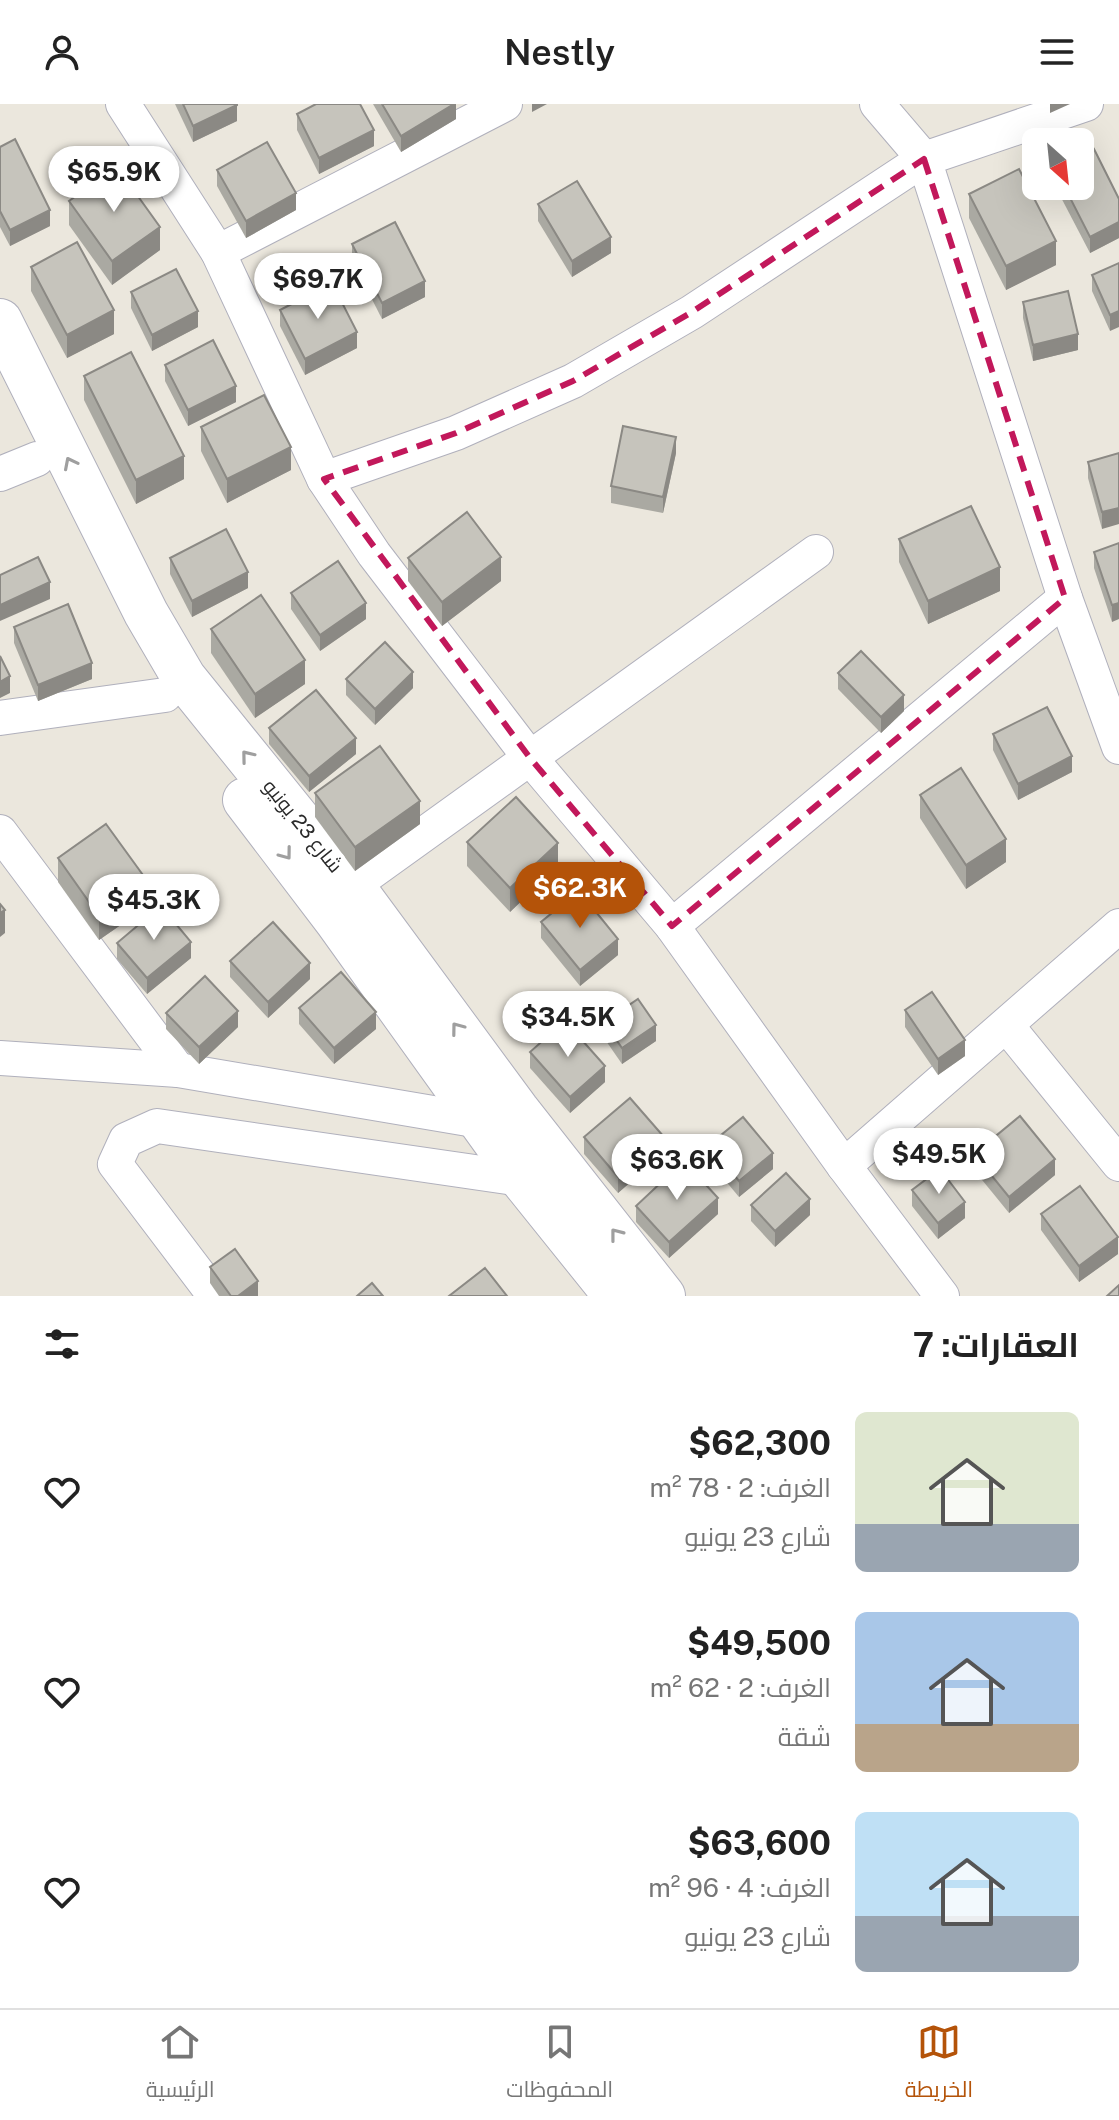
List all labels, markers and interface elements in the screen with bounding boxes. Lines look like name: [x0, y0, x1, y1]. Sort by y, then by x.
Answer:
icon: person: [40, 30, 84, 74]
icon: menu: [1035, 30, 1079, 74]
text: Nestly: [504, 31, 615, 73]
north arrow: [1022, 128, 1094, 200]
map controls: [1022, 128, 1094, 200]
pin: $65.9K: [49, 146, 179, 214]
text: $65.9K: [66, 156, 162, 187]
pin: $69.7K: [253, 253, 383, 321]
text: $69.7K: [272, 263, 364, 294]
one-way arrow: [64, 456, 80, 471]
one-way arrow: [242, 751, 257, 765]
street label: شارع 23 يونيو: [257, 775, 348, 879]
one-way arrow: [277, 845, 291, 860]
pin: $62.3K: [515, 862, 645, 930]
text: $62.3K: [533, 872, 627, 903]
pin: $45.3K: [89, 874, 219, 942]
text: $45.3K: [107, 884, 201, 915]
pin: $34.5K: [503, 991, 633, 1059]
text: $34.5K: [520, 1001, 616, 1032]
one-way arrow: [452, 1022, 467, 1037]
pin: $49.5K: [874, 1128, 1004, 1196]
pin: $63.6K: [612, 1134, 742, 1202]
text: $49.5K: [891, 1138, 987, 1169]
text: $63.6K: [630, 1144, 724, 1175]
one-way arrow: [611, 1228, 625, 1243]
icon: filters: [40, 1322, 84, 1366]
text: العقارات: 7: [913, 1325, 1079, 1365]
text: $62,300: [688, 1423, 831, 1463]
icon: home: [919, 1444, 1015, 1540]
icon: heart: [40, 1470, 84, 1514]
text: الغرف: 2 · 78 m²: [649, 1472, 831, 1503]
text: شارع 23 يونيو: [685, 1521, 831, 1552]
text: $49,500: [687, 1623, 831, 1663]
icon: home: [919, 1644, 1015, 1740]
icon: heart: [40, 1670, 84, 1714]
text: الغرف: 2 · 62 m²: [650, 1672, 831, 1703]
text: شقة: [778, 1721, 831, 1752]
text: $63,600: [687, 1823, 831, 1863]
icon: home: [919, 1844, 1015, 1940]
icon: heart: [40, 1870, 84, 1914]
text: الغرف: 4 · 96 m²: [648, 1872, 831, 1903]
text: شارع 23 يونيو: [685, 1921, 831, 1952]
tab: الرئيسية: [146, 2020, 215, 2110]
tab: المحفوظات: [506, 2020, 613, 2110]
tab: الخريطة: [905, 2020, 973, 2110]

